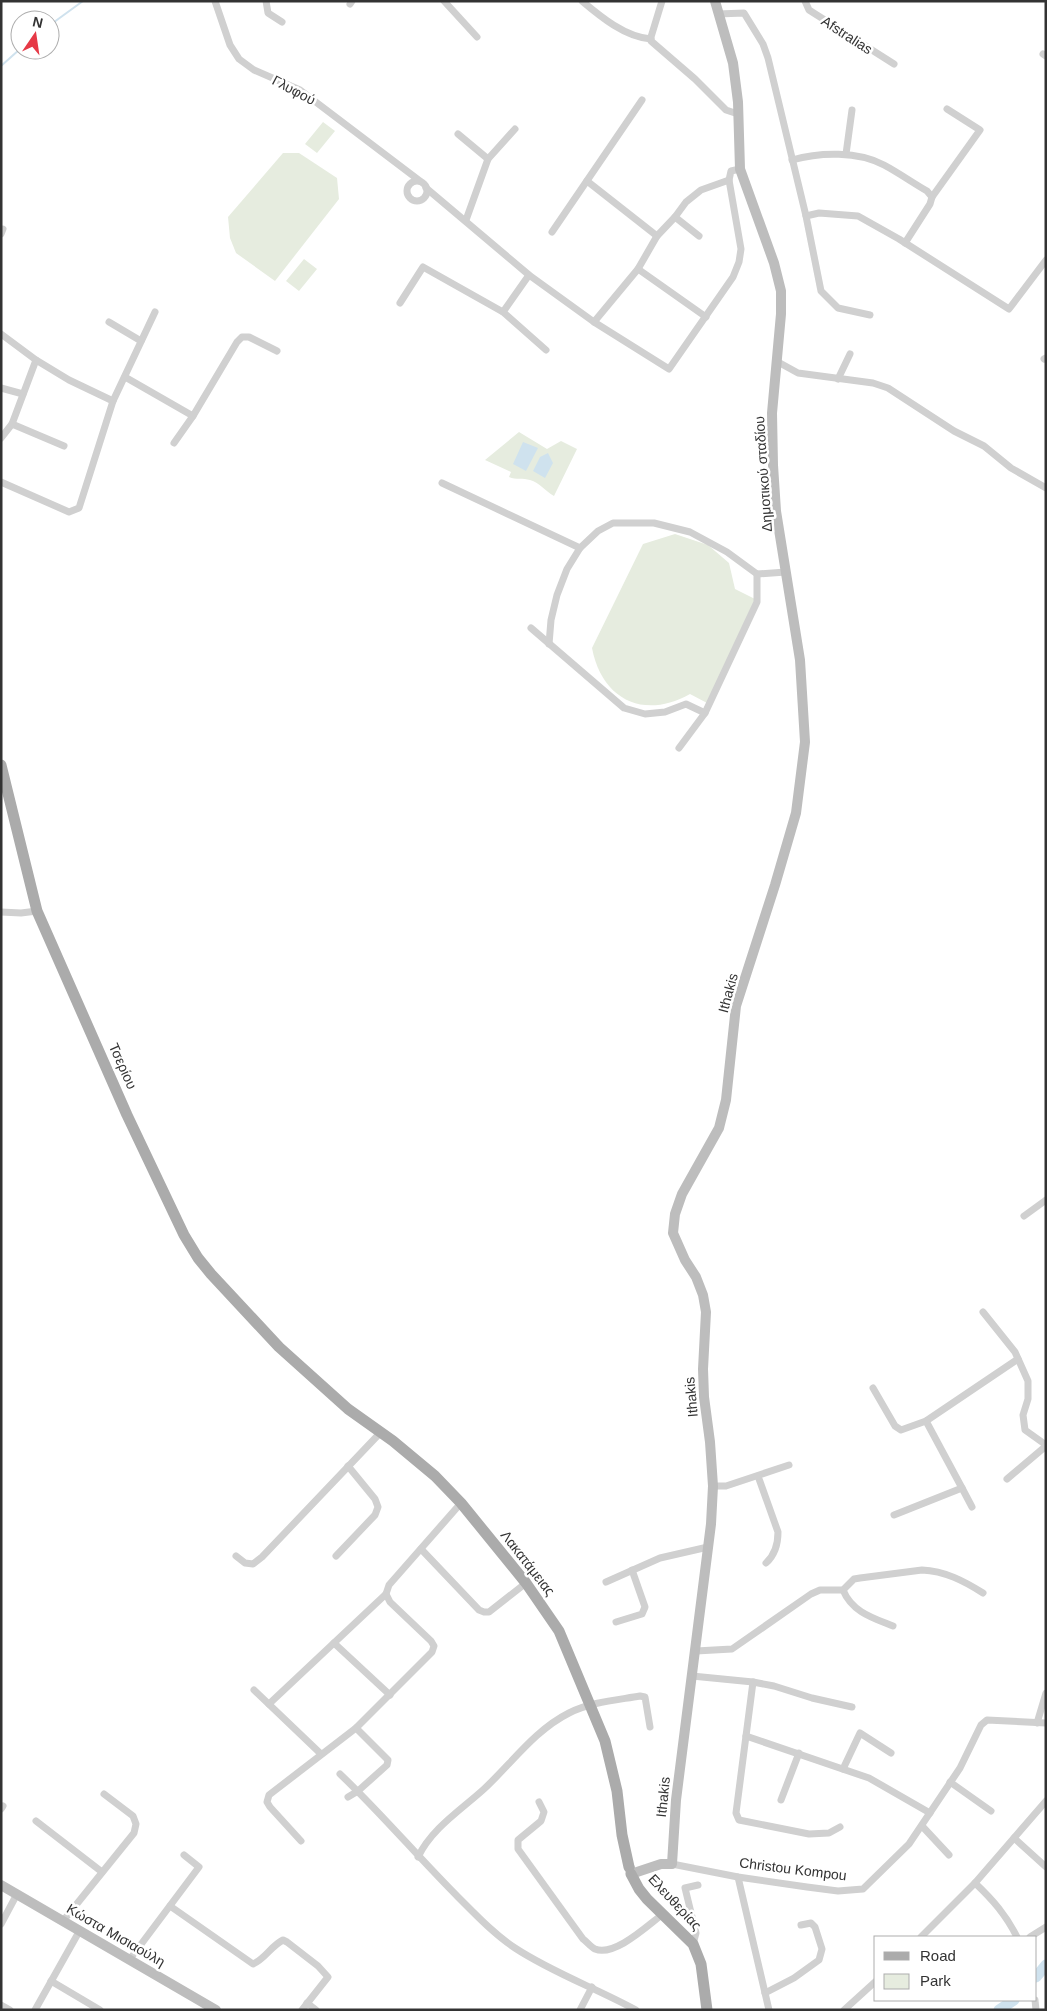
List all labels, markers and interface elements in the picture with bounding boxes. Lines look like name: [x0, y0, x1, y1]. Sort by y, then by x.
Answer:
north arrow: [10, 10, 60, 60]
text: N: [31, 13, 45, 31]
street label: Afstralias: [818, 13, 876, 57]
street label: Γλυφού: [270, 72, 318, 108]
street label: Δημοτικού σταδίου: [751, 416, 775, 532]
street label: Ithakis: [715, 971, 741, 1015]
street label: Τσερίου: [106, 1041, 140, 1091]
street label: Ithakis: [681, 1376, 701, 1418]
street label: Λακατάμειας: [498, 1527, 558, 1599]
street label: Ithakis: [653, 1776, 673, 1818]
street label: Christou Kompou: [738, 1854, 848, 1884]
street label: Ελευθερίας: [645, 1871, 705, 1933]
street label: Κώστα Μισιαούλη: [64, 1900, 168, 1970]
legend: [874, 1936, 1037, 2001]
text: Road: [920, 1947, 956, 1964]
text: Park: [920, 1972, 951, 1989]

